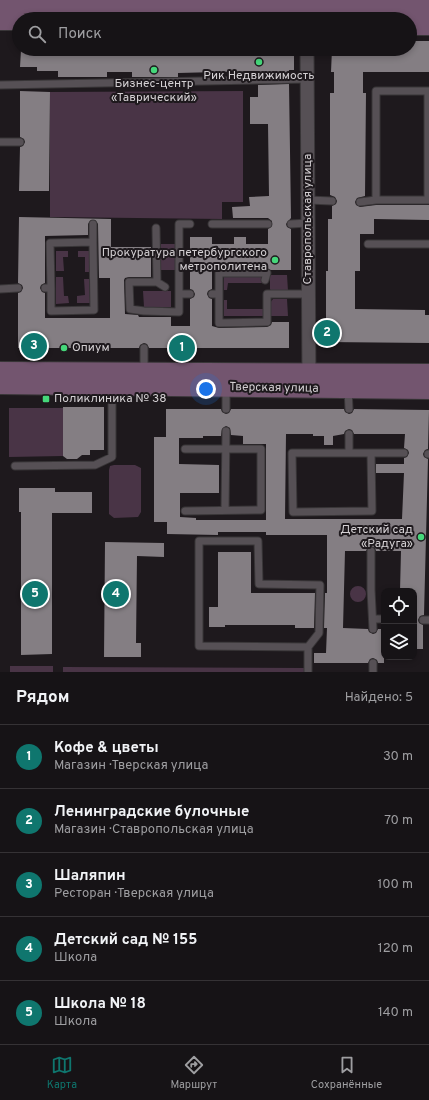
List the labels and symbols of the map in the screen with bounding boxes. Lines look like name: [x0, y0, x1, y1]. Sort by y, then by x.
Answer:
marker: Рик Недвижимость: [254, 57, 264, 67]
marker: Бизнес-центр «Таврический»: [149, 65, 159, 75]
place label: Рик Недвижимость: [203, 68, 315, 84]
place label: Бизнес-центр «Таврический»: [111, 76, 197, 106]
street label: Ставропольская улица: [300, 154, 316, 284]
place label: Прокуратура петербургского метрополитена: [102, 245, 267, 275]
marker: Прокуратура петербургского метрополитена: [270, 255, 280, 265]
pin: 2: [314, 318, 340, 348]
pin: 3: [21, 331, 47, 361]
pin: 1: [169, 333, 195, 363]
place label: Опиум: [72, 340, 110, 356]
marker: Опиум: [59, 343, 69, 353]
your location: [196, 379, 216, 399]
street label: Тверская улица: [229, 379, 319, 397]
place label: Поликлиника № 38: [54, 391, 167, 407]
marker: Поликлиника № 38: [41, 394, 51, 404]
place label: Детский сад «Радуга»: [340, 522, 413, 552]
marker: Детский сад «Радуга»: [416, 532, 426, 542]
pin: 5: [22, 579, 48, 609]
pin: 4: [103, 579, 129, 609]

